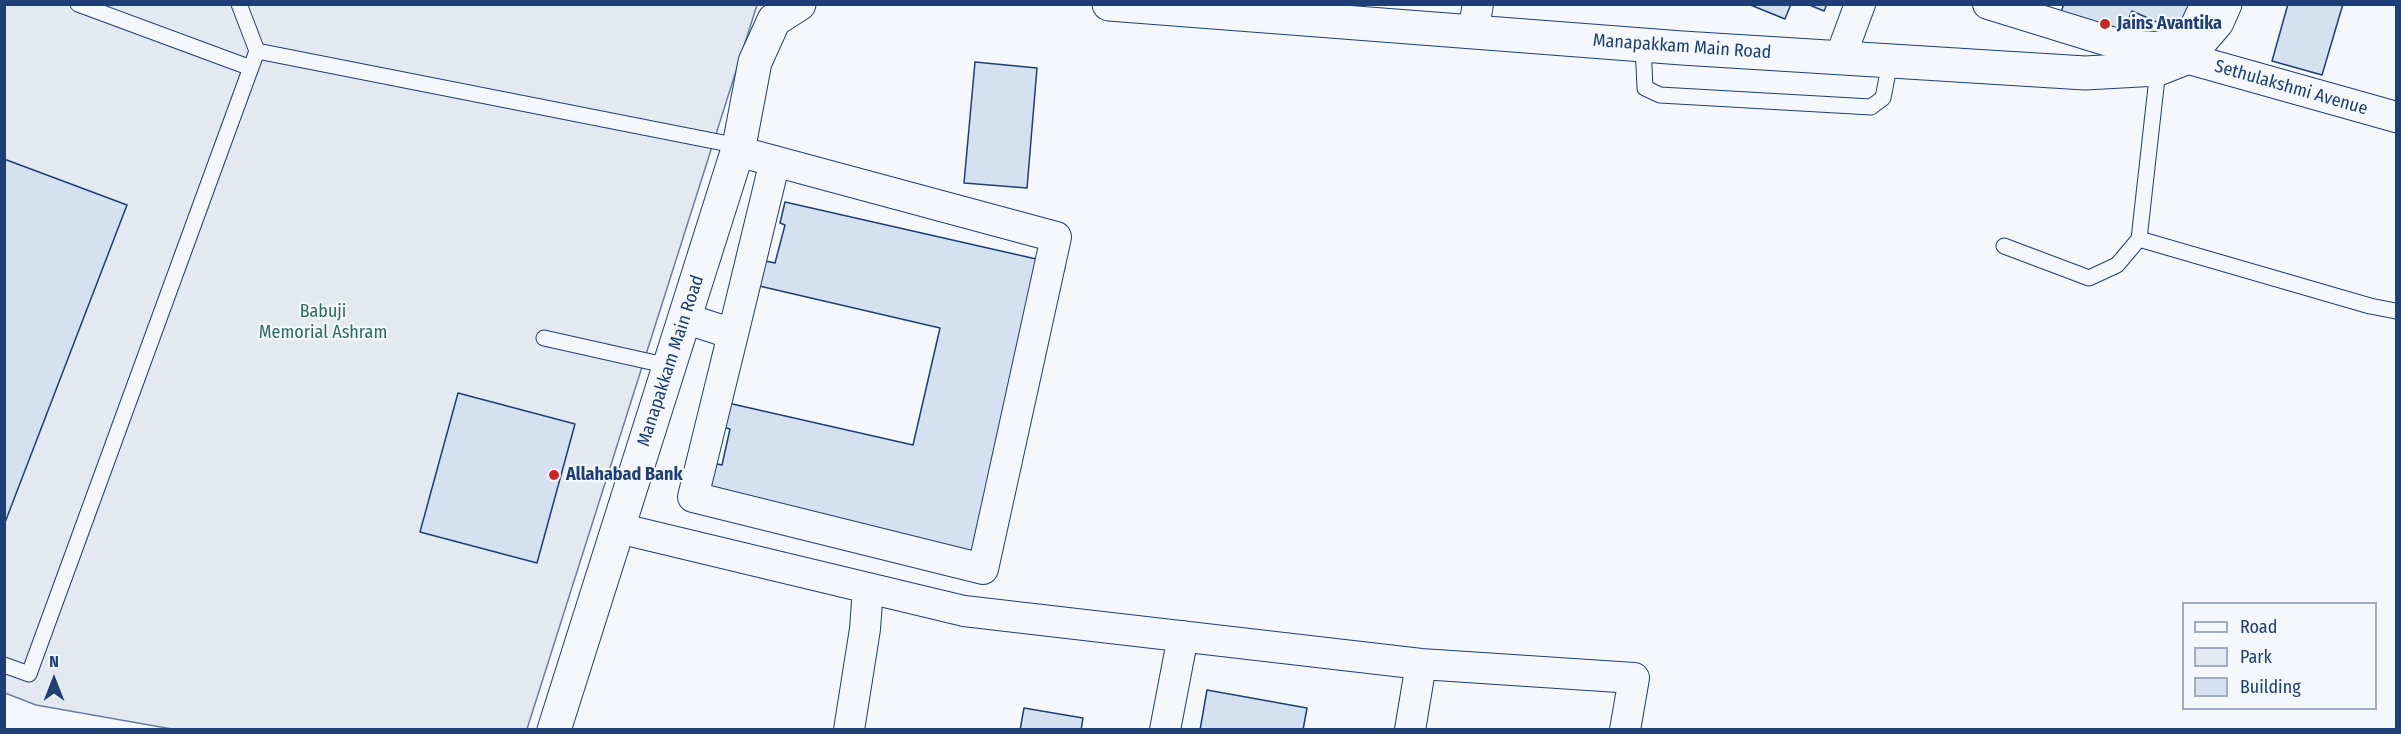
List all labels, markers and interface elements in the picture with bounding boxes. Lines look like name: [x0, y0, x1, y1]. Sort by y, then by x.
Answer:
place label: Jains Avantika: [2117, 13, 2222, 35]
marker: Jains Avantika: [2098, 17, 2112, 31]
street label: Manapakkam Main Road: [1592, 30, 1772, 64]
street label: Sethulakshmi Avenue: [2212, 56, 2370, 120]
street label: Manapakkam Main Road: [633, 273, 709, 449]
park label: Babuji Memorial Ashram: [259, 301, 387, 344]
place label: Allahabad Bank: [566, 464, 683, 486]
marker: Allahabad Bank: [547, 468, 561, 482]
legend: [2182, 602, 2377, 710]
text: Road: [2240, 616, 2277, 638]
text: Park: [2240, 646, 2272, 668]
north arrow: [24, 650, 84, 710]
text: N: [49, 652, 59, 671]
text: Building: [2240, 676, 2301, 698]

